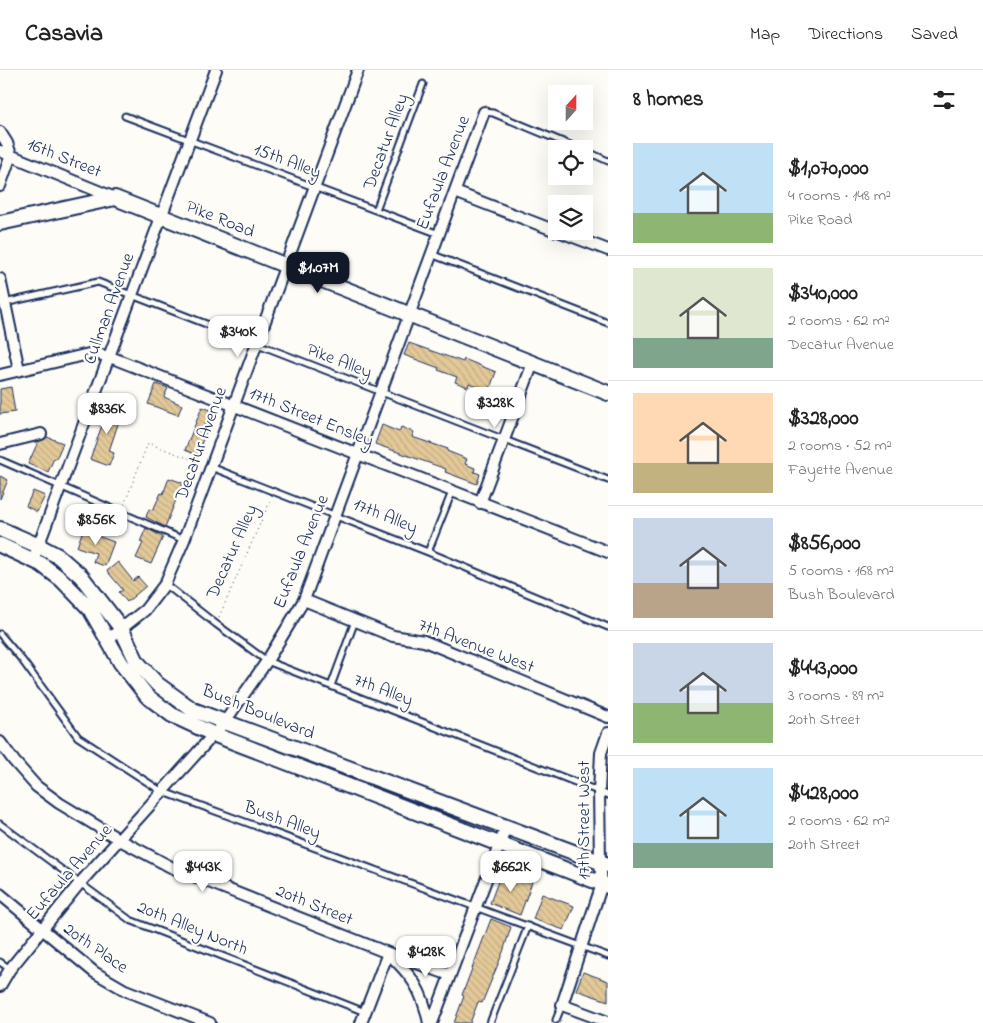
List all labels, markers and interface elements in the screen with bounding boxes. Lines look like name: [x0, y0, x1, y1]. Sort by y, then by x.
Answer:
text: Casavia: [25, 17, 103, 52]
text: Map: [750, 22, 780, 48]
text: Directions: [808, 22, 883, 48]
text: Saved: [911, 22, 958, 48]
north arrow: [548, 85, 592, 130]
map controls: [548, 85, 593, 240]
text: 8 homes: [633, 85, 703, 115]
icon: filters: [930, 86, 958, 114]
street label: Decatur Alley: [357, 90, 416, 195]
street label: Eufaula Avenue: [410, 111, 478, 234]
street label: 16th Street: [23, 132, 105, 186]
street label: 15th Alley: [250, 137, 324, 187]
button: locate: [548, 140, 593, 185]
text: $1,070,000: [788, 154, 869, 184]
icon: home: [673, 163, 733, 223]
text: 4 rooms · 148 m²: [788, 184, 891, 208]
street label: Pike Road: [182, 194, 258, 246]
button: layers: [548, 195, 593, 240]
text: Pike Road: [788, 208, 852, 232]
street label: Cullman Avenue: [78, 249, 143, 368]
pin: $1.07M: [277, 252, 359, 294]
text: $1.07M: [297, 256, 339, 280]
text: $340,000: [788, 279, 858, 309]
icon: home: [673, 288, 733, 348]
text: 2 rooms · 62 m²: [788, 309, 890, 333]
pin: $340K: [203, 316, 273, 358]
text: $340K: [219, 320, 257, 344]
text: Decatur Avenue: [788, 333, 894, 357]
street label: Pike Alley: [302, 338, 376, 386]
street label: 17th Street Ensley: [245, 381, 377, 455]
street label: Decatur Avenue: [169, 383, 235, 505]
pin: $328K: [460, 386, 530, 429]
text: $328K: [476, 391, 514, 415]
pin: $836K: [72, 392, 142, 435]
text: $836K: [88, 397, 126, 421]
text: $328,000: [788, 404, 859, 434]
icon: home: [673, 413, 733, 473]
text: 2 rooms · 52 m²: [788, 434, 892, 458]
text: Fayette Avenue: [788, 458, 893, 482]
street label: Eufaula Avenue: [267, 490, 337, 613]
street label: 17th Alley: [349, 492, 421, 542]
street label: Decatur Alley: [200, 501, 265, 604]
pin: $856K: [61, 504, 131, 546]
text: $856K: [76, 508, 116, 532]
text: $856,000: [788, 529, 861, 559]
icon: home: [673, 538, 733, 598]
text: 5 rooms · 168 m²: [788, 559, 894, 583]
text: Bush Boulevard: [788, 583, 894, 607]
street label: 7th Avenue West: [414, 613, 538, 681]
text: $443,000: [788, 654, 858, 684]
icon: home: [673, 663, 733, 723]
street label: 7th Alley: [350, 668, 416, 714]
street label: Bush Boulevard: [197, 678, 318, 747]
text: 3 rooms · 89 m²: [788, 684, 884, 708]
text: 20th Street: [788, 708, 860, 732]
street label: 17th Street West: [572, 760, 598, 880]
text: $428,000: [788, 779, 859, 809]
icon: home: [673, 788, 733, 848]
street label: Bush Alley: [239, 795, 324, 847]
text: 2 rooms · 62 m²: [788, 809, 890, 833]
street label: Eufaula Avenue: [21, 818, 120, 927]
text: 20th Street: [788, 833, 860, 857]
pin: $443K: [168, 850, 238, 893]
pin: $662K: [476, 850, 546, 893]
text: $443K: [184, 855, 222, 879]
text: $662K: [491, 855, 531, 879]
street label: 20th Street: [271, 879, 357, 933]
street label: 20th Alley North: [133, 895, 251, 963]
street label: 20th Place: [57, 917, 134, 981]
pin: $428K: [391, 936, 461, 978]
text: $428K: [407, 940, 445, 964]

